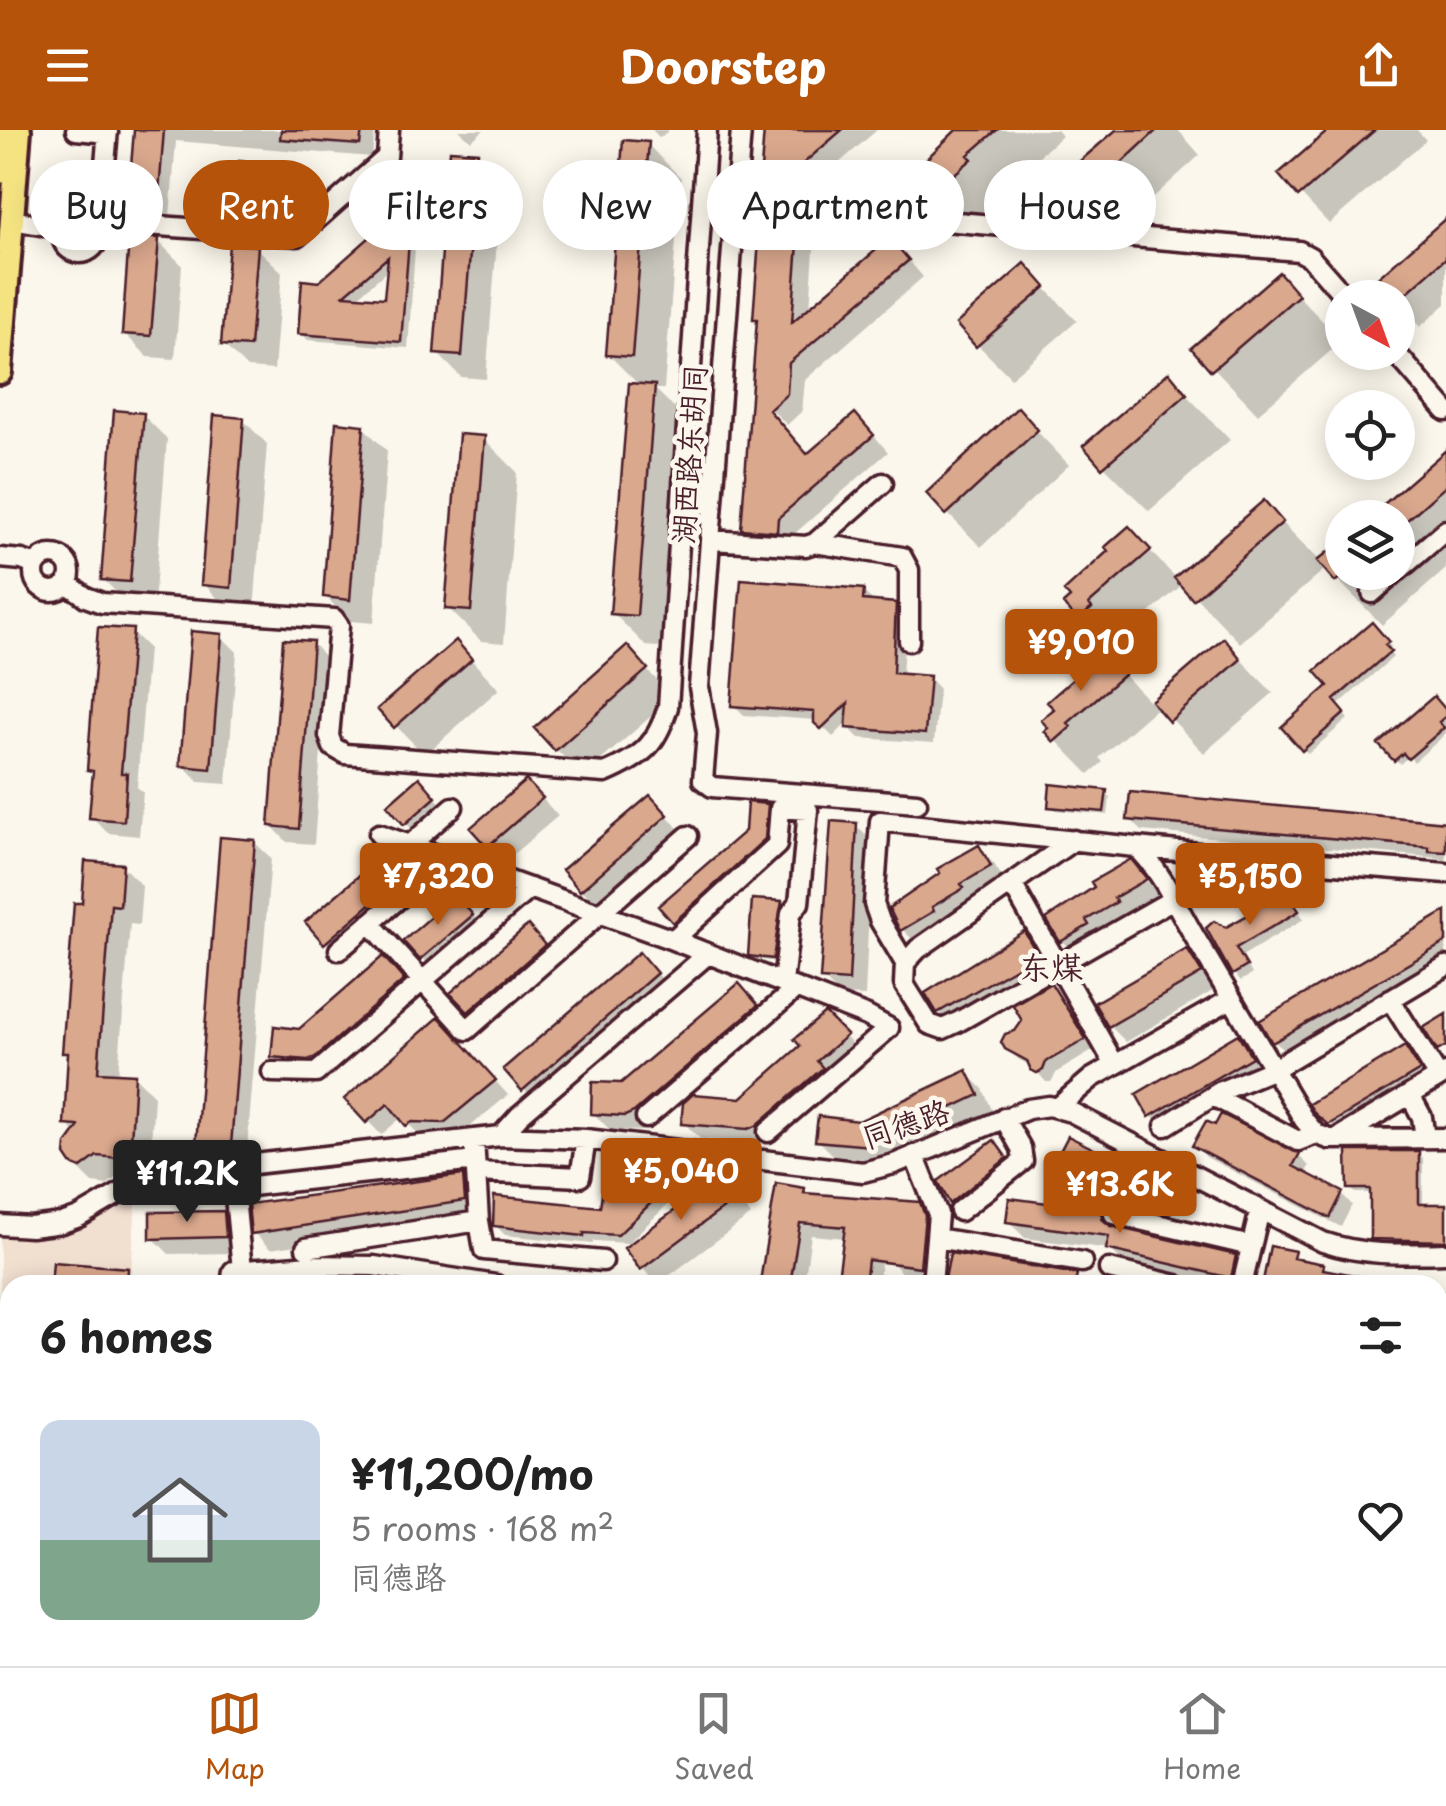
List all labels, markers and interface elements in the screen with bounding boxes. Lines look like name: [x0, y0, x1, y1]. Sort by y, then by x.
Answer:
text: Doorstep: [620, 31, 826, 99]
icon: menu: [40, 38, 95, 93]
icon: share: [1351, 38, 1406, 93]
chip: Buy: [30, 160, 163, 250]
chip: Rent: [183, 160, 329, 250]
chip: Filters: [349, 160, 523, 250]
chip: New: [543, 160, 687, 250]
chip: Apartment: [707, 160, 964, 250]
chip: House: [984, 160, 1156, 250]
north arrow: [1325, 280, 1415, 370]
map controls: [1325, 280, 1415, 590]
street label: 湖西路东胡同: [659, 362, 716, 545]
button: locate: [1325, 390, 1415, 480]
button: layers: [1325, 500, 1415, 590]
pin: ¥9,010: [1000, 609, 1162, 694]
text: ¥9,010: [1027, 617, 1135, 665]
pin: ¥7,320: [357, 843, 519, 928]
pin: ¥5,150: [1169, 843, 1331, 928]
text: ¥7,320: [382, 851, 494, 899]
text: ¥5,150: [1198, 851, 1302, 899]
district label: 东煤: [1019, 942, 1083, 990]
street label: 同德路: [855, 1087, 955, 1159]
pin: ¥5,040: [600, 1138, 762, 1223]
pin: ¥11.2K: [106, 1140, 268, 1225]
text: ¥5,040: [623, 1146, 739, 1194]
text: ¥11.2K: [135, 1148, 239, 1196]
pin: ¥13.6K: [1039, 1151, 1201, 1236]
text: ¥13.6K: [1066, 1159, 1175, 1207]
text: 6 homes: [40, 1304, 213, 1367]
icon: filters: [1353, 1308, 1408, 1363]
text: ¥11,200/mo: [350, 1441, 593, 1504]
icon: home: [120, 1460, 240, 1580]
icon: heart: [1353, 1493, 1408, 1548]
text: 5 rooms · 168 m²: [350, 1504, 614, 1552]
text: 同德路: [350, 1552, 446, 1600]
tab: Map: [205, 1686, 265, 1789]
tab: Saved: [674, 1686, 754, 1789]
tab: Home: [1163, 1686, 1241, 1789]

